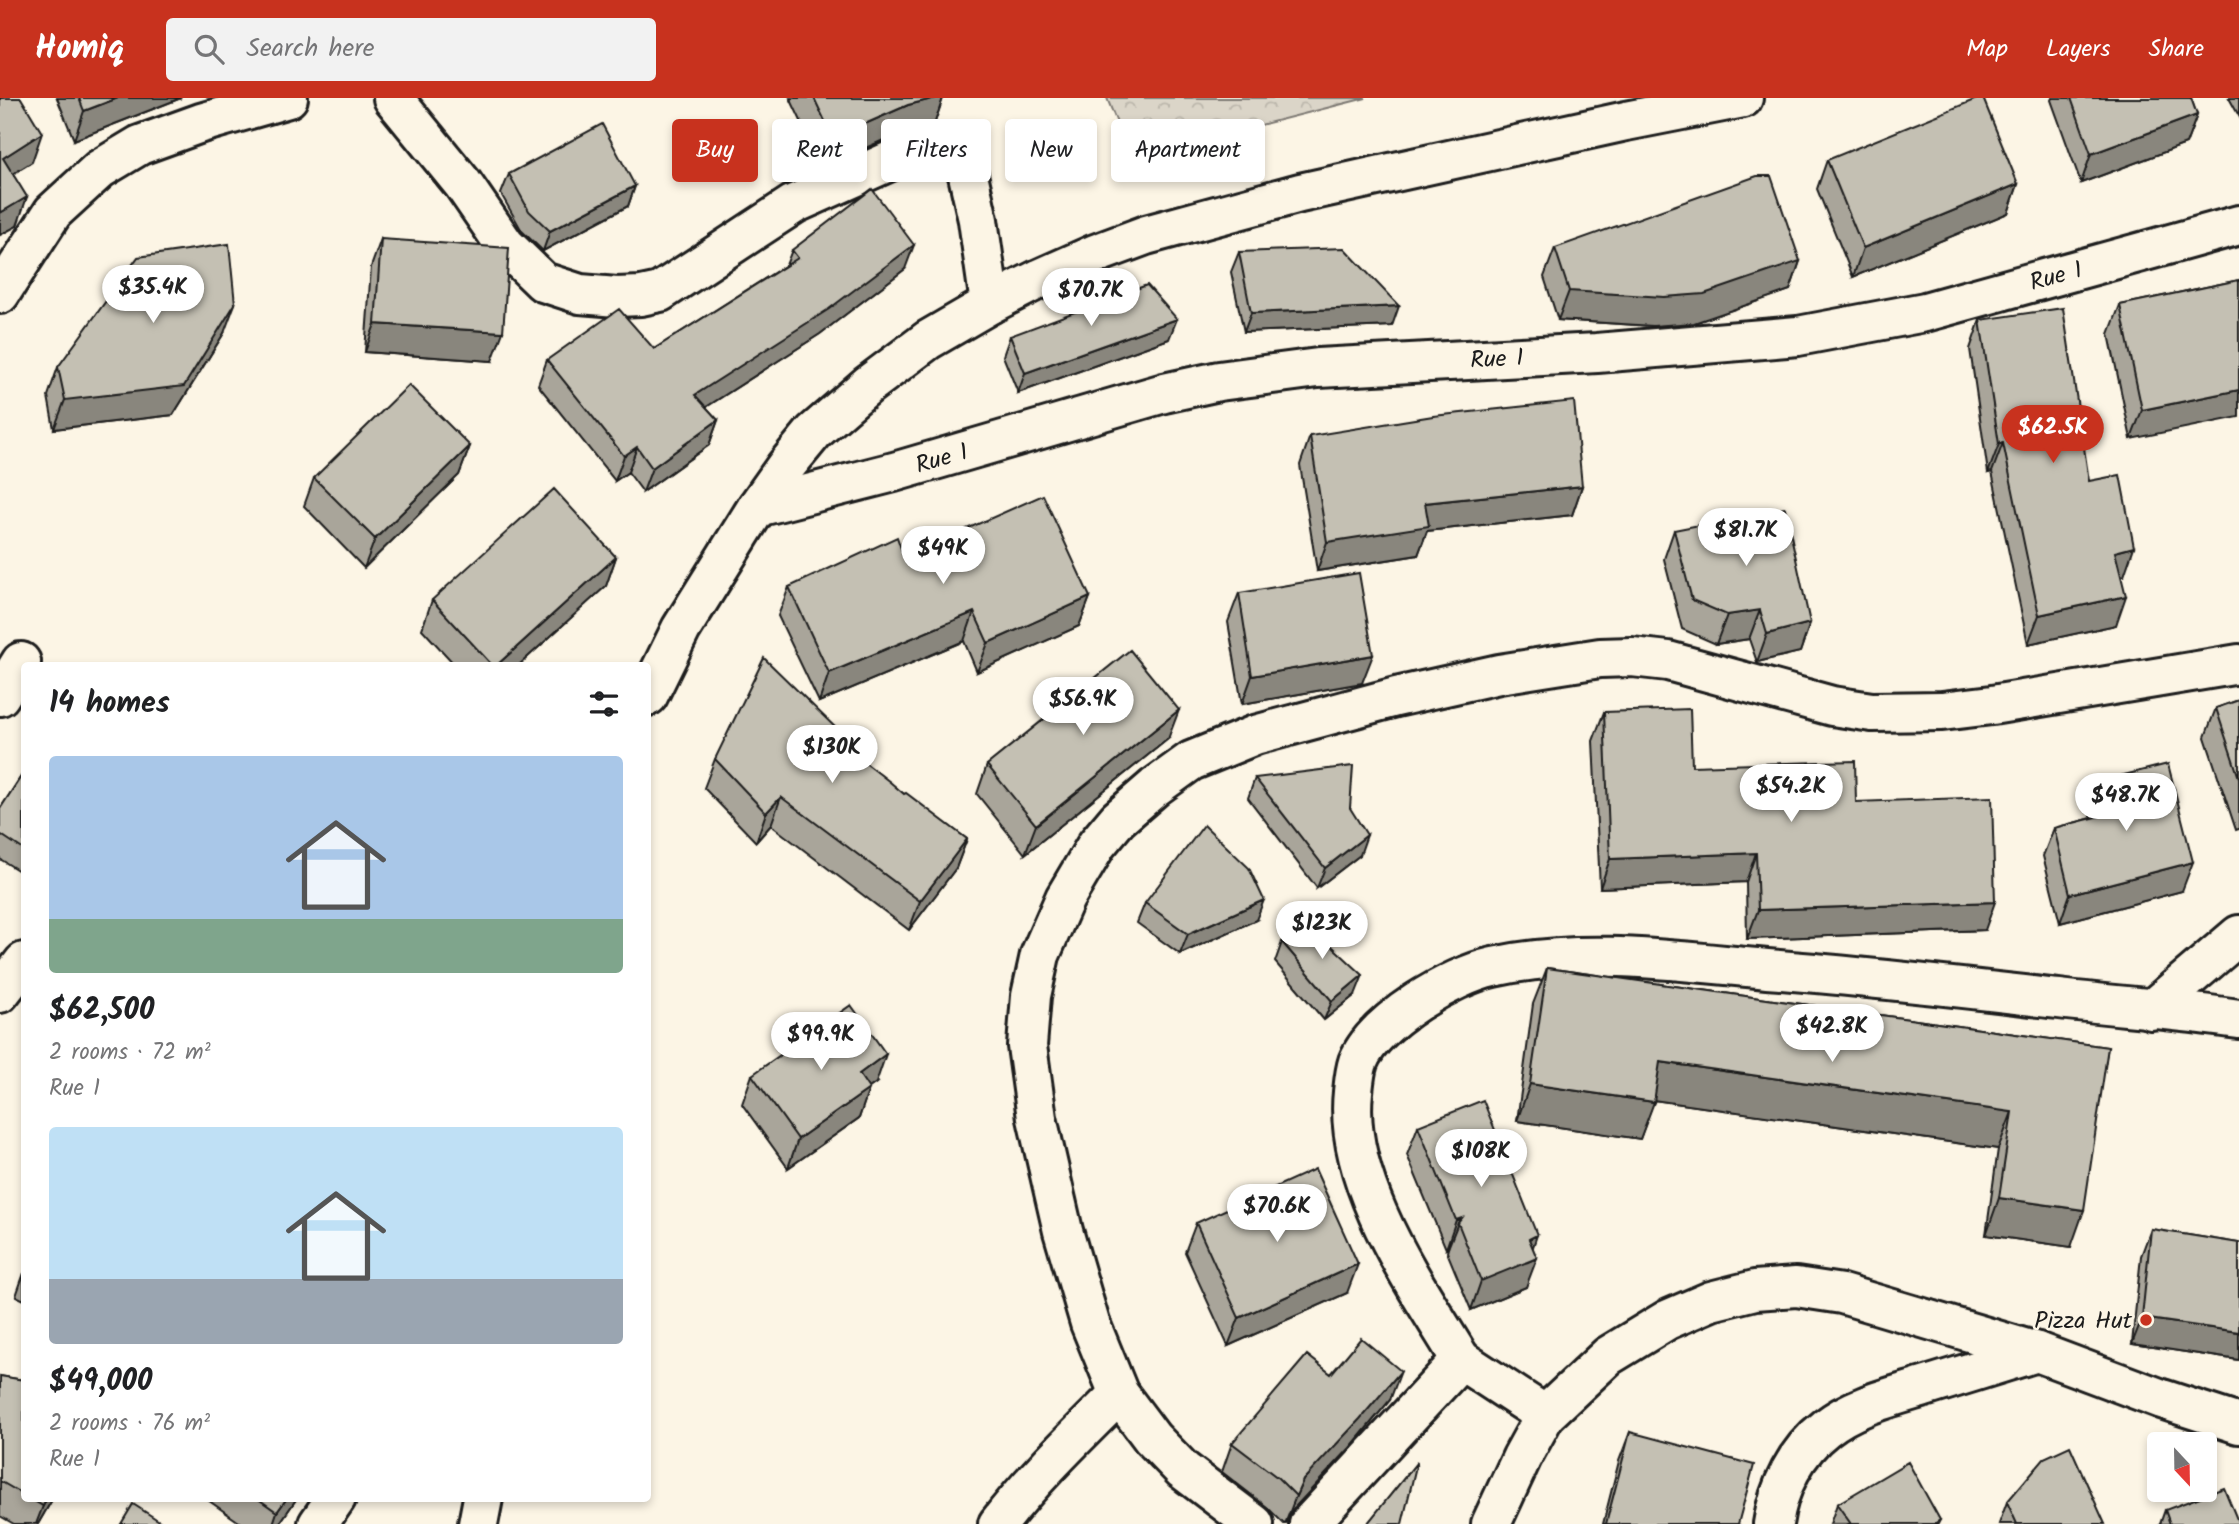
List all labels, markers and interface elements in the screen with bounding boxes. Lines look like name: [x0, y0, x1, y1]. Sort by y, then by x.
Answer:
search box: [166, 18, 656, 81]
text: Homiq: [35, 23, 124, 76]
text: Search here: [246, 28, 374, 70]
icon: search: [190, 30, 228, 68]
text: Map: [1966, 30, 2008, 69]
text: Layers: [2046, 30, 2110, 69]
text: Share: [2148, 30, 2204, 69]
chip: Buy: [672, 119, 758, 182]
chip: Rent: [772, 119, 867, 182]
chip: Filters: [881, 119, 991, 182]
chip: New: [1005, 119, 1097, 182]
chip: Apartment: [1111, 119, 1265, 182]
street label: Rue 1: [2025, 251, 2087, 303]
pin: $35.4K: [96, 266, 210, 325]
pin: $70.7K: [1034, 268, 1148, 328]
text: $35.4K: [118, 270, 188, 306]
text: $70.7K: [1058, 273, 1124, 309]
street label: Rue 1: [1469, 339, 1525, 381]
pin: $62.5K: [1996, 406, 2110, 465]
text: $62.5K: [2018, 410, 2088, 446]
street label: Rue 1: [911, 433, 973, 486]
pin: $81.7K: [1689, 508, 1803, 568]
text: $81.7K: [1714, 513, 1778, 549]
pin: $49K: [902, 526, 984, 586]
text: $49K: [917, 531, 969, 567]
pin: $56.9K: [1026, 678, 1140, 737]
text: 14 homes: [49, 680, 170, 728]
text: $56.9K: [1049, 682, 1117, 718]
icon: filters: [585, 685, 623, 723]
pin: $130K: [783, 726, 881, 785]
text: $130K: [803, 730, 861, 766]
pin: $54.2K: [1734, 764, 1848, 824]
text: $54.2K: [1756, 769, 1826, 805]
pin: $48.7K: [2069, 774, 2183, 833]
text: $48.7K: [2091, 778, 2161, 814]
icon: home: [273, 802, 399, 928]
pin: $123K: [1273, 902, 1371, 961]
text: $123K: [1292, 906, 1352, 942]
text: $62,500: [49, 987, 154, 1035]
pin: $42.8K: [1775, 1004, 1889, 1064]
text: $42.8K: [1796, 1009, 1868, 1045]
pin: $99.9K: [764, 1012, 878, 1072]
text: $99.9K: [787, 1017, 855, 1053]
text: 2 rooms · 72 m²: [49, 1035, 211, 1071]
text: Rue 1: [49, 1071, 100, 1107]
pin: $108K: [1432, 1130, 1530, 1189]
text: $108K: [1451, 1134, 1511, 1170]
icon: home: [273, 1173, 399, 1299]
pin: $70.6K: [1220, 1184, 1334, 1244]
text: $70.6K: [1243, 1189, 1311, 1225]
place label: Pizza Hut: [2034, 1302, 2133, 1341]
marker: Pizza Hut: [2138, 1312, 2154, 1328]
text: $49,000: [49, 1358, 152, 1406]
text: 2 rooms · 76 m²: [49, 1406, 210, 1442]
north arrow: [2147, 1432, 2217, 1502]
map controls: [2147, 1432, 2217, 1502]
text: Rue 1: [49, 1442, 100, 1478]

